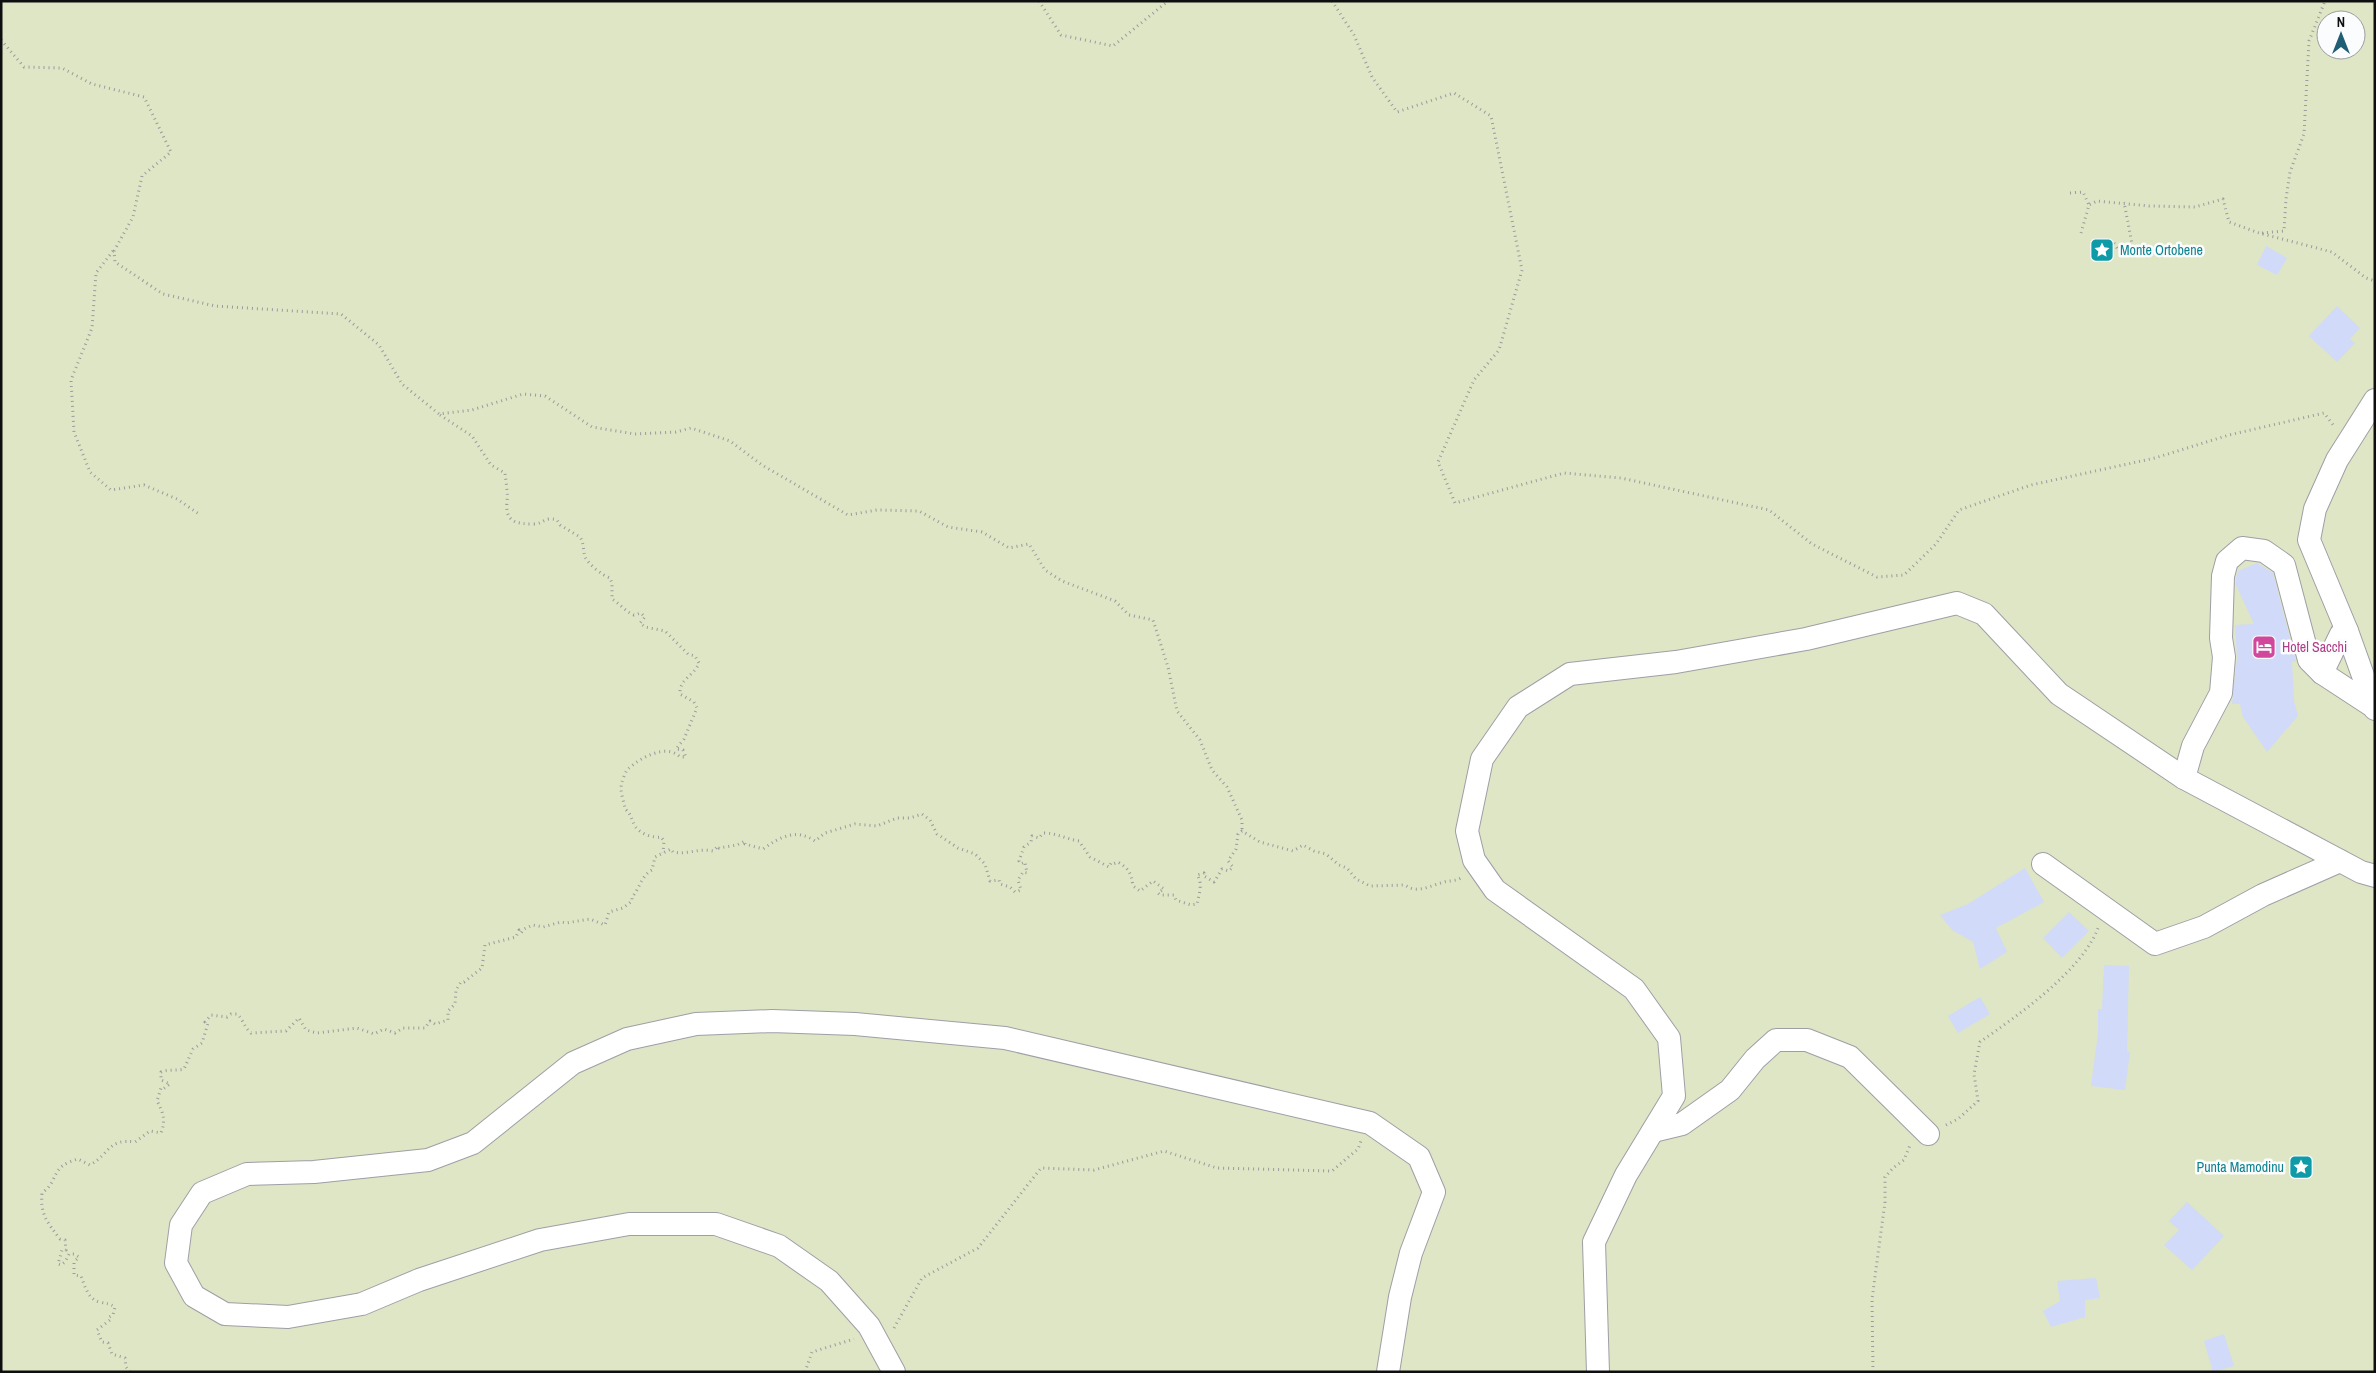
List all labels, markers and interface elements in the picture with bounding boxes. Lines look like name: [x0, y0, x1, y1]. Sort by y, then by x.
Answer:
north arrow: [2316, 10, 2366, 60]
text: N: [2337, 13, 2345, 31]
place icon: Monte Ortobene: [2089, 237, 2115, 263]
place label: Monte Ortobene: [2120, 241, 2203, 259]
hotel icon: Hotel Sacchi: [2251, 634, 2277, 660]
place label: Hotel Sacchi: [2282, 638, 2347, 656]
place icon: Punta Mamodinu: [2288, 1154, 2314, 1180]
place label: Punta Mamodinu: [2197, 1158, 2284, 1176]

